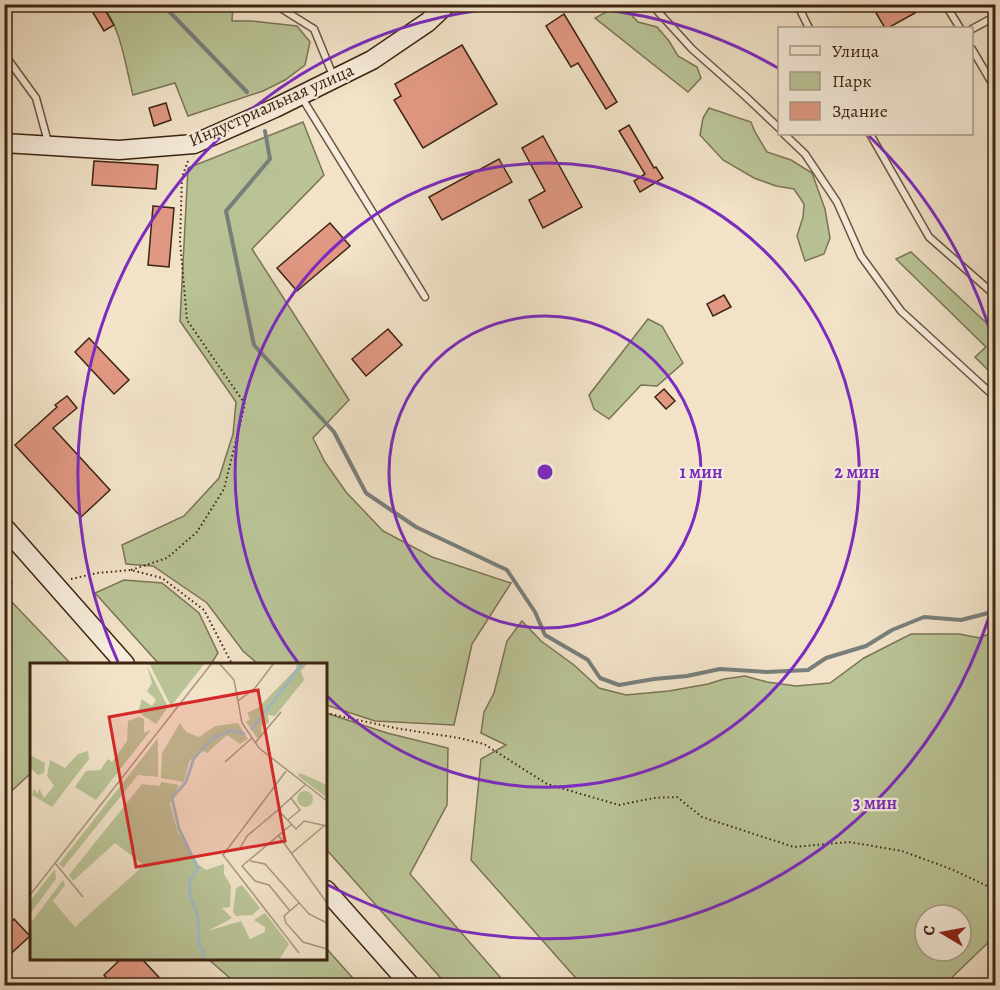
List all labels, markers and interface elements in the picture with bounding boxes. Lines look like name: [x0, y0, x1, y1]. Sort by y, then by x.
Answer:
legend: [778, 27, 973, 135]
text: Улица: [832, 39, 880, 63]
street label: Индустриальная улица: [185, 57, 358, 152]
text: Парк: [832, 69, 872, 93]
text: Здание: [832, 99, 888, 123]
text: 1 мин: [679, 460, 723, 484]
text: 2 мин: [834, 460, 880, 484]
centre of rings: [535, 462, 555, 482]
inset map: [30, 663, 327, 960]
text: 3 мин: [853, 791, 897, 815]
north arrow: [913, 903, 973, 963]
text: С: [918, 924, 941, 937]

